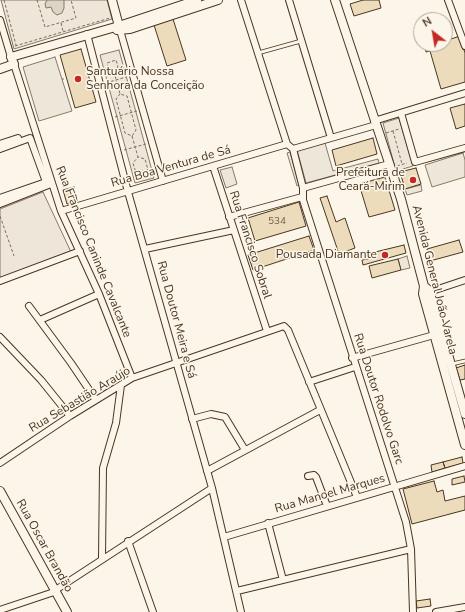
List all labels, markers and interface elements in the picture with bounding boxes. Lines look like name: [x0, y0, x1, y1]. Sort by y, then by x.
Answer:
north arrow: [413, 12, 453, 52]
text: N: [420, 14, 434, 31]
place label: Santuário Nossa Senhora da Conceição: [86, 65, 204, 93]
marker: Santuário Nossa Senhora da Conceição: [73, 74, 83, 84]
street label: Rua Boa Ventura de Sá: [109, 143, 233, 191]
street label: Rua Francisco Caninde Cavalcante: [52, 164, 134, 340]
place label: Prefeitura de Ceará-Mirim: [336, 166, 405, 194]
marker: Prefeitura de Ceará-Mirim: [408, 175, 418, 185]
street label: Rua Francisco Sobral: [226, 189, 274, 301]
street label: Avenida General João Varela: [408, 204, 460, 356]
house number: 534: [268, 216, 286, 228]
place label: Pousada Diamante: [276, 248, 377, 262]
marker: Pousada Diamante: [380, 250, 390, 260]
street label: Rua Doutor Meira e Sá: [153, 260, 199, 380]
street label: Rua Doutor Rodolvo Garc: [350, 332, 406, 466]
street label: Rua Sebastião Araújo: [27, 364, 133, 436]
street label: Rua Manoel Marques: [273, 471, 387, 517]
street label: Rua Oscar Brandão: [12, 497, 76, 595]

